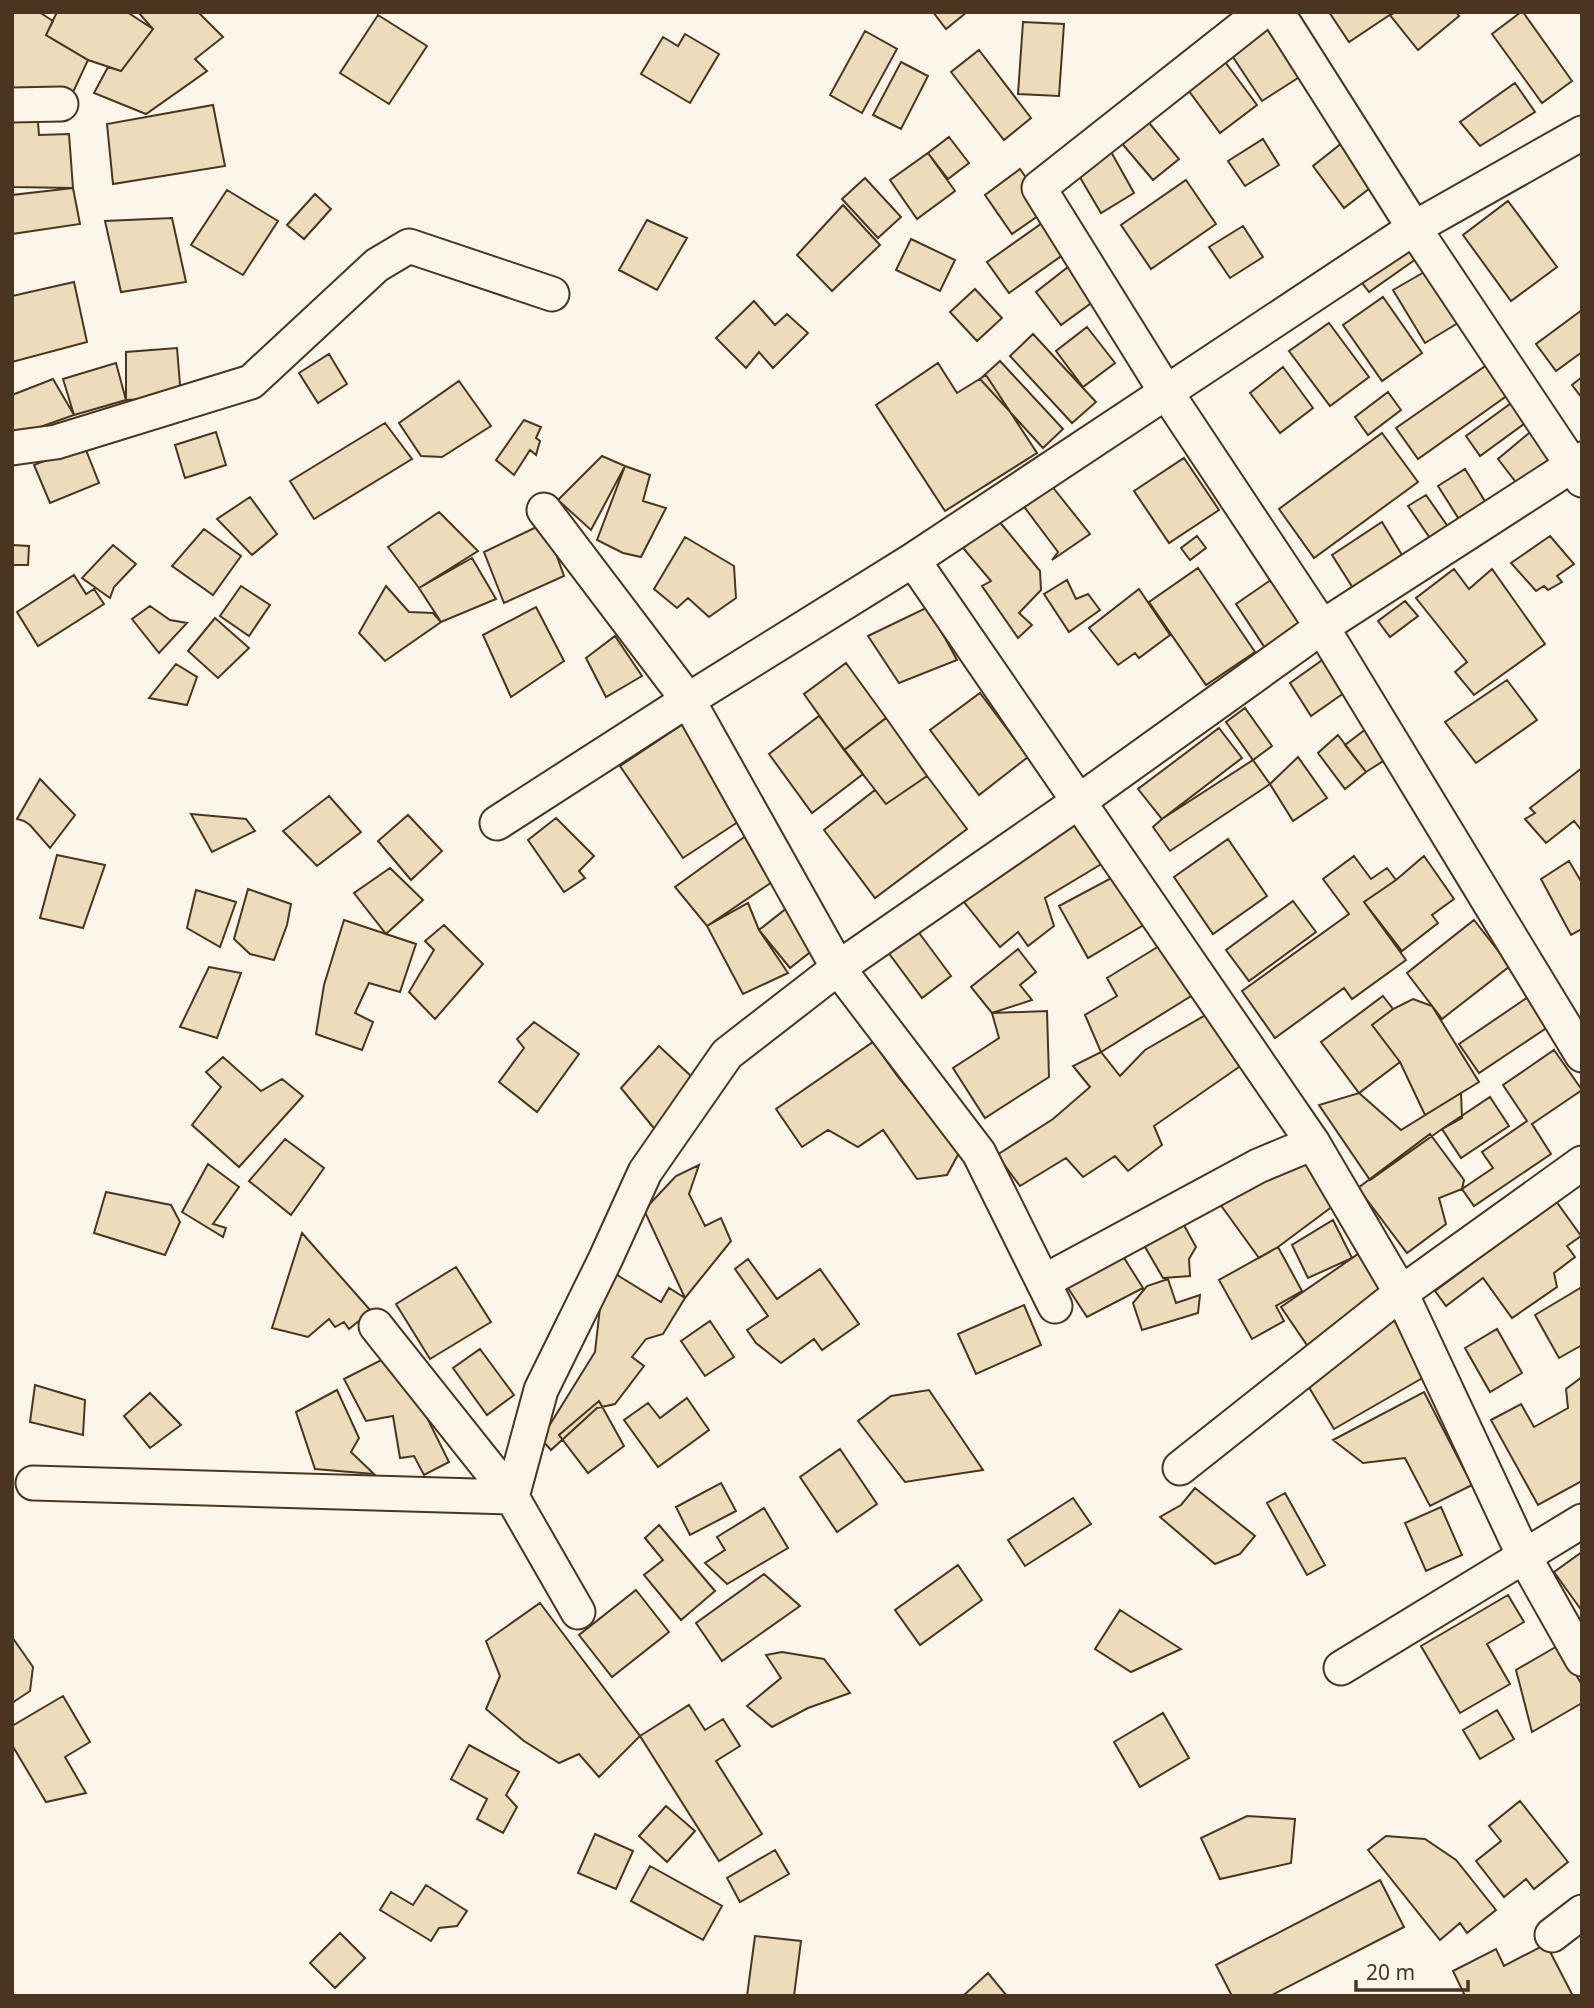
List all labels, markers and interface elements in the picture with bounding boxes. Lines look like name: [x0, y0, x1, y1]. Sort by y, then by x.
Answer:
scale bar: [1356, 1948, 1468, 1992]
text: 20 m: [1366, 1958, 1415, 1986]

